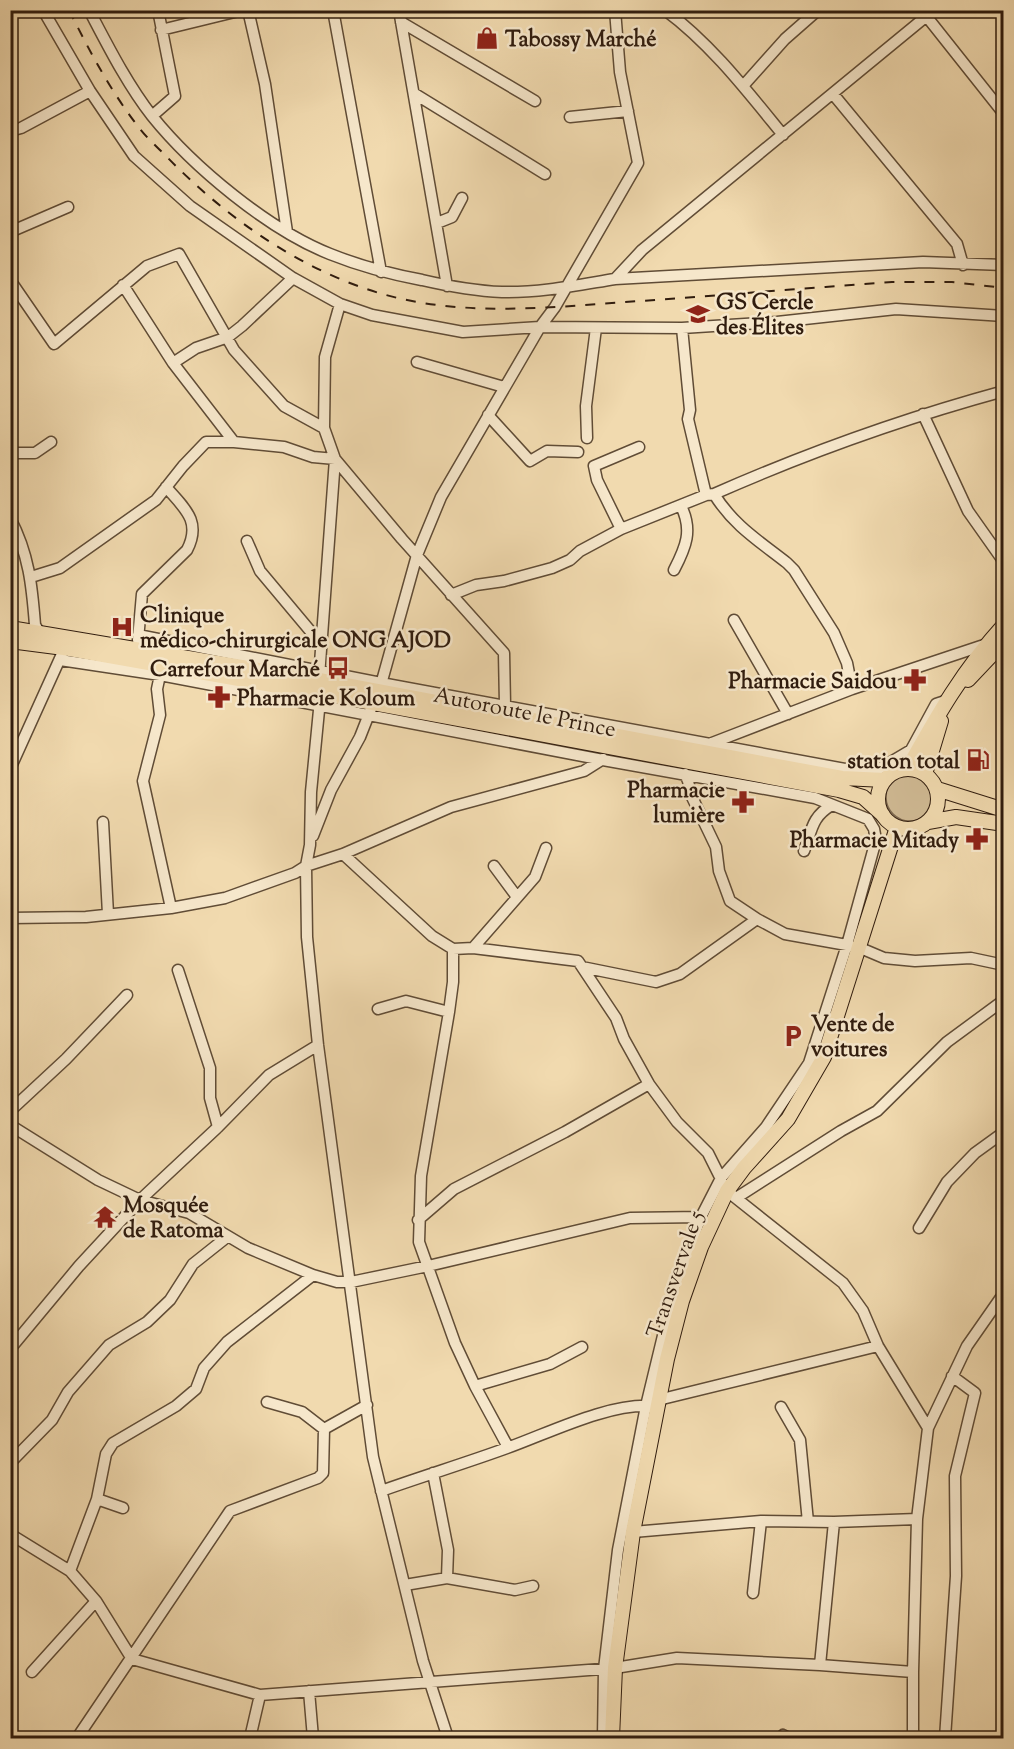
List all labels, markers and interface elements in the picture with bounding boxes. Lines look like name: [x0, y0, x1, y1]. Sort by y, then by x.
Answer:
shop icon: Tabossy Marché: [474, 25, 500, 51]
place label: Tabossy Marché: [505, 25, 657, 57]
place label: GS Cercle des Élites: [716, 288, 813, 345]
school or university icon: GS Cercle des Élites: [685, 301, 711, 327]
place label: Clinique médico-chirurgicale ONG AJOD: [140, 601, 451, 658]
hospital icon: Clinique médico-chirurgicale ONG AJOD: [109, 614, 135, 640]
place label: Carrefour Marché: [150, 655, 320, 687]
bus stop icon: Carrefour Marché: [325, 655, 351, 681]
place label: Pharmacie Saidou: [728, 667, 897, 699]
pharmacy icon: Pharmacie Saidou: [902, 667, 928, 693]
street label: Autoroute le Prince: [430, 681, 618, 747]
pharmacy icon: Pharmacie Koloum: [206, 684, 232, 710]
place label: Pharmacie Koloum: [237, 684, 416, 716]
place label: station total: [847, 747, 961, 779]
fuel station icon: station total: [965, 747, 991, 773]
place label: Pharmacie lumière: [627, 776, 725, 833]
pharmacy icon: Pharmacie lumière: [730, 789, 756, 815]
place label: Pharmacie Mitady: [790, 826, 959, 858]
pharmacy icon: Pharmacie Mitady: [964, 826, 990, 852]
place label: Vente de voitures: [811, 1010, 895, 1067]
parking icon: Vente de voitures: [780, 1023, 806, 1049]
place label: Mosquée de Ratoma: [123, 1191, 225, 1248]
temple icon: Mosquée de Ratoma: [92, 1204, 118, 1230]
street label: Transvervale 5: [640, 1206, 714, 1343]

